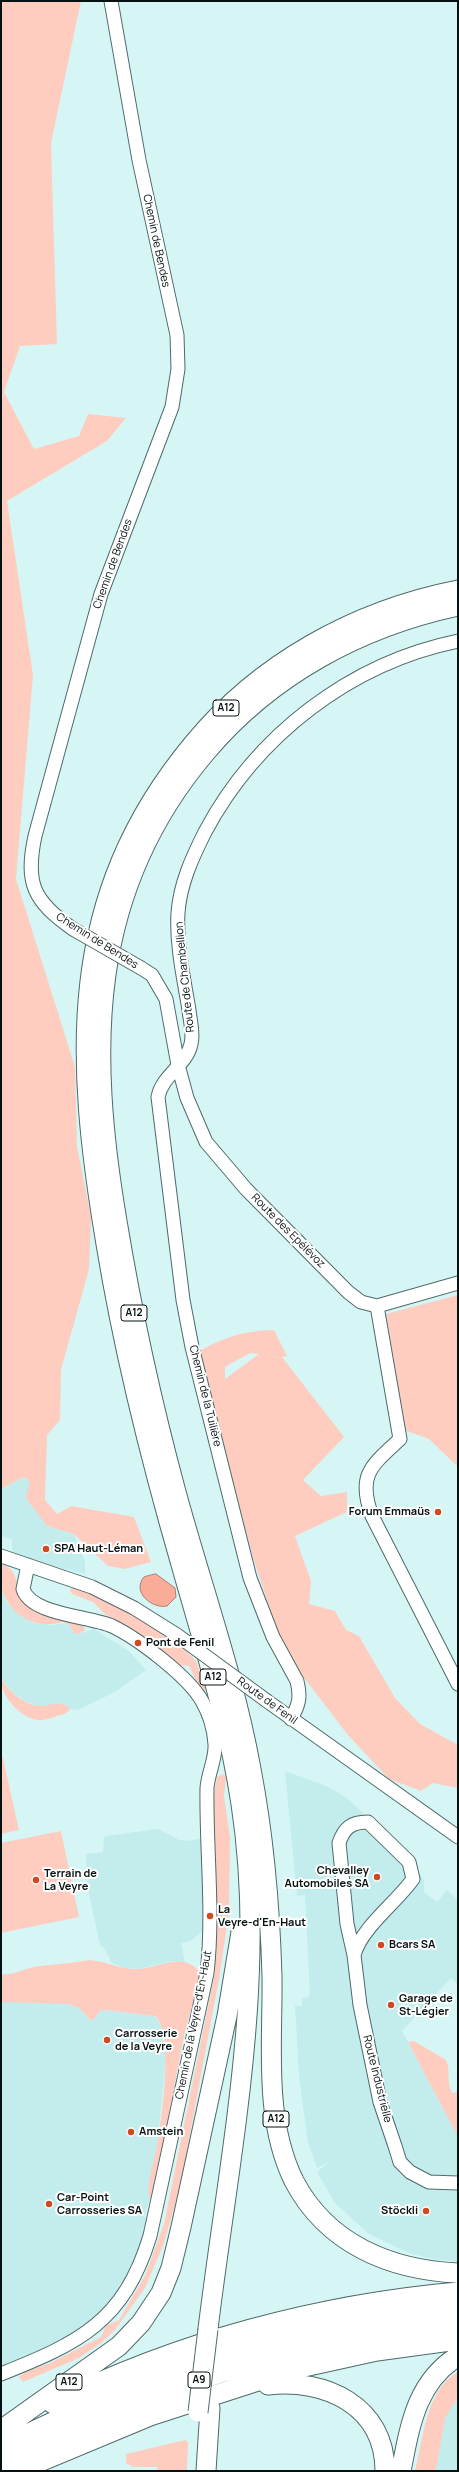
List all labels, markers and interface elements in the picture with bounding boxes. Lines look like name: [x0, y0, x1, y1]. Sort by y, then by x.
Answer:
street label: Chemin de Bendes: [140, 193, 172, 289]
street label: Chemin de Bendes: [91, 517, 135, 611]
road number: A12: [213, 700, 239, 716]
street label: Chemin de Bendes: [53, 910, 141, 972]
street label: Route de Chambellion: [173, 921, 197, 1033]
street label: Route des Epélévoz: [248, 1191, 328, 1271]
road number: A12: [121, 1305, 147, 1321]
street label: Chemin de la Tuilière: [186, 1344, 224, 1448]
place label: Forum Emmaüs: [349, 1505, 430, 1519]
marker: Forum Emmaüs: [433, 1507, 443, 1517]
place label: SPA Haut-Léman: [54, 1542, 143, 1556]
marker: SPA Haut-Léman: [41, 1544, 51, 1554]
place label: Pont de Fenil: [146, 1636, 214, 1650]
marker: Pont de Fenil: [133, 1638, 143, 1648]
road number: A12: [200, 1669, 226, 1685]
street label: Route de Fenil: [234, 1675, 300, 1727]
place label: Chevalley Automobiles SA: [285, 1864, 369, 1890]
place label: Terrain de La Veyre: [44, 1867, 97, 1893]
marker: Chevalley Automobiles SA: [372, 1872, 382, 1882]
marker: Terrain de La Veyre: [31, 1875, 41, 1885]
place label: La Veyre-d'En-Haut: [218, 1903, 306, 1929]
marker: La Veyre-d'En-Haut: [205, 1911, 215, 1921]
place label: Bcars SA: [389, 1938, 435, 1952]
marker: Bcars SA: [376, 1940, 386, 1950]
street label: Chemin de la Veyre-d'En-Haut: [173, 1950, 215, 2100]
place label: Garage de St-Légier: [399, 1992, 453, 2018]
marker: Garage de St-Légier: [386, 2000, 396, 2010]
place label: Carrosserie de la Veyre: [115, 2027, 177, 2053]
street label: Route Industrielle: [360, 2034, 394, 2124]
marker: Carrosserie de la Veyre: [102, 2035, 112, 2045]
road number: A12: [263, 2111, 289, 2127]
place label: Amstein: [139, 2125, 183, 2139]
marker: Amstein: [126, 2127, 136, 2137]
place label: Car-Point Carrosseries SA: [57, 2191, 142, 2217]
marker: Car-Point Carrosseries SA: [44, 2199, 54, 2209]
place label: Stöckli: [381, 2204, 418, 2218]
marker: Stöckli: [421, 2206, 431, 2216]
road number: A9: [188, 2372, 210, 2388]
road number: A12: [56, 2374, 82, 2390]

